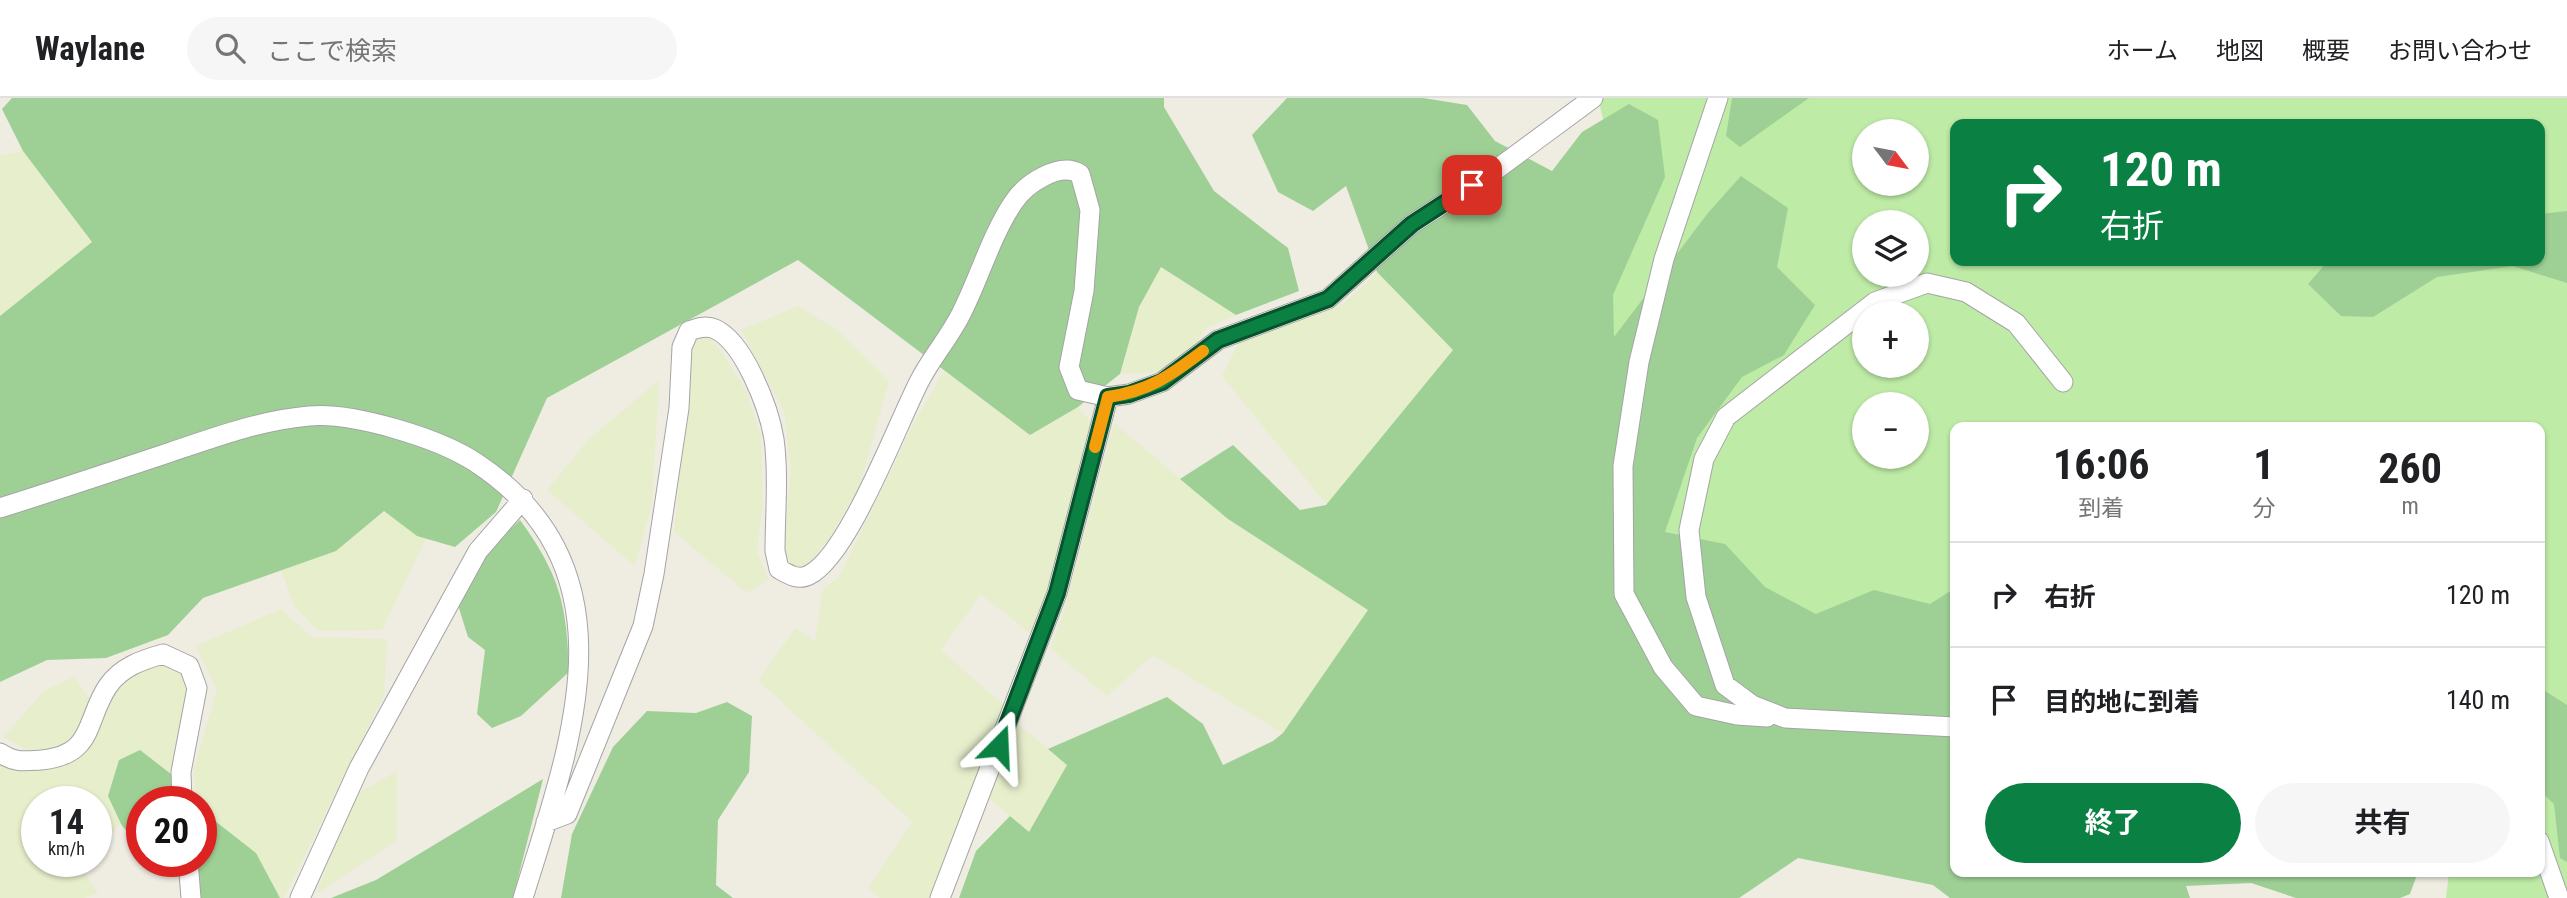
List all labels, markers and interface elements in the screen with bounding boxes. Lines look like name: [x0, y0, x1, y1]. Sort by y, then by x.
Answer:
search box: [187, 17, 677, 80]
text: Waylane: [35, 29, 145, 68]
icon: search: [211, 29, 249, 67]
text: ここで検索: [267, 36, 397, 66]
text: ホーム: [2107, 37, 2178, 65]
text: 地図: [2216, 37, 2264, 65]
text: 概要: [2302, 37, 2350, 65]
text: お問い合わせ: [2388, 37, 2532, 65]
north arrow: [1852, 119, 1928, 196]
map controls: [1852, 119, 1929, 469]
text: 120 m: [2100, 141, 2222, 198]
icon: right: [1985, 147, 2076, 238]
pin: [1442, 155, 1502, 215]
icon: arrive: [1453, 166, 1491, 204]
text: 右折: [2100, 207, 2164, 245]
button: layers: [1852, 210, 1929, 287]
button: +: [1852, 301, 1929, 378]
button: −: [1852, 392, 1929, 469]
text: 16:06: [2053, 440, 2149, 489]
text: 1: [2253, 440, 2274, 489]
text: 260: [2378, 444, 2442, 493]
text: m: [2401, 493, 2419, 520]
text: 到着: [2078, 495, 2124, 522]
text: 分: [2252, 495, 2275, 522]
icon: right: [1985, 576, 2023, 614]
text: 120 m: [2446, 580, 2510, 610]
text: 右折: [2044, 582, 2096, 612]
icon: arrive: [1985, 681, 2023, 719]
text: 140 m: [2446, 685, 2510, 715]
text: 目的地に到着: [2044, 687, 2200, 717]
position arrow: [962, 709, 1036, 783]
button: 終了: [1985, 783, 2241, 863]
button: 共有: [2255, 783, 2510, 863]
speed limit sign: 20: [126, 786, 217, 877]
text: 14: [49, 802, 84, 843]
text: km/h: [48, 838, 85, 859]

